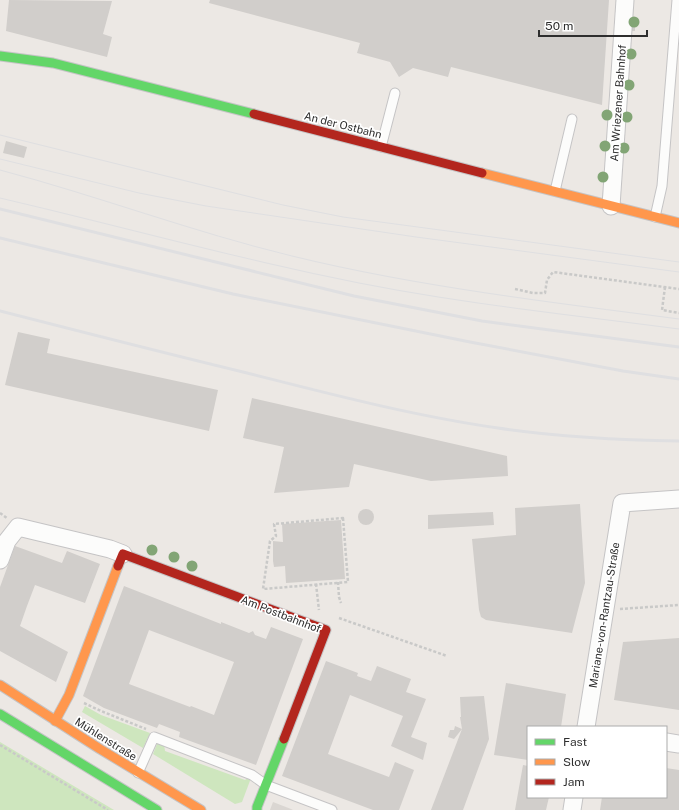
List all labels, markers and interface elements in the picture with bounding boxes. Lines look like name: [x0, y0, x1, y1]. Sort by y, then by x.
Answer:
scale bar: [539, 12, 647, 38]
text: 50 m: [545, 19, 573, 33]
street label: Am Wriezener Bahnhof: [608, 44, 628, 162]
street label: An der Ostbahn: [303, 110, 383, 140]
street label: Mariane-von-Rantzau-Straße: [587, 541, 621, 689]
street label: Am Postbahnhof: [239, 593, 323, 635]
street label: Mühlenstraße: [73, 715, 139, 763]
legend: [527, 726, 667, 798]
text: Fast: [563, 735, 588, 749]
text: Slow: [563, 755, 591, 769]
text: Jam: [563, 775, 585, 789]

